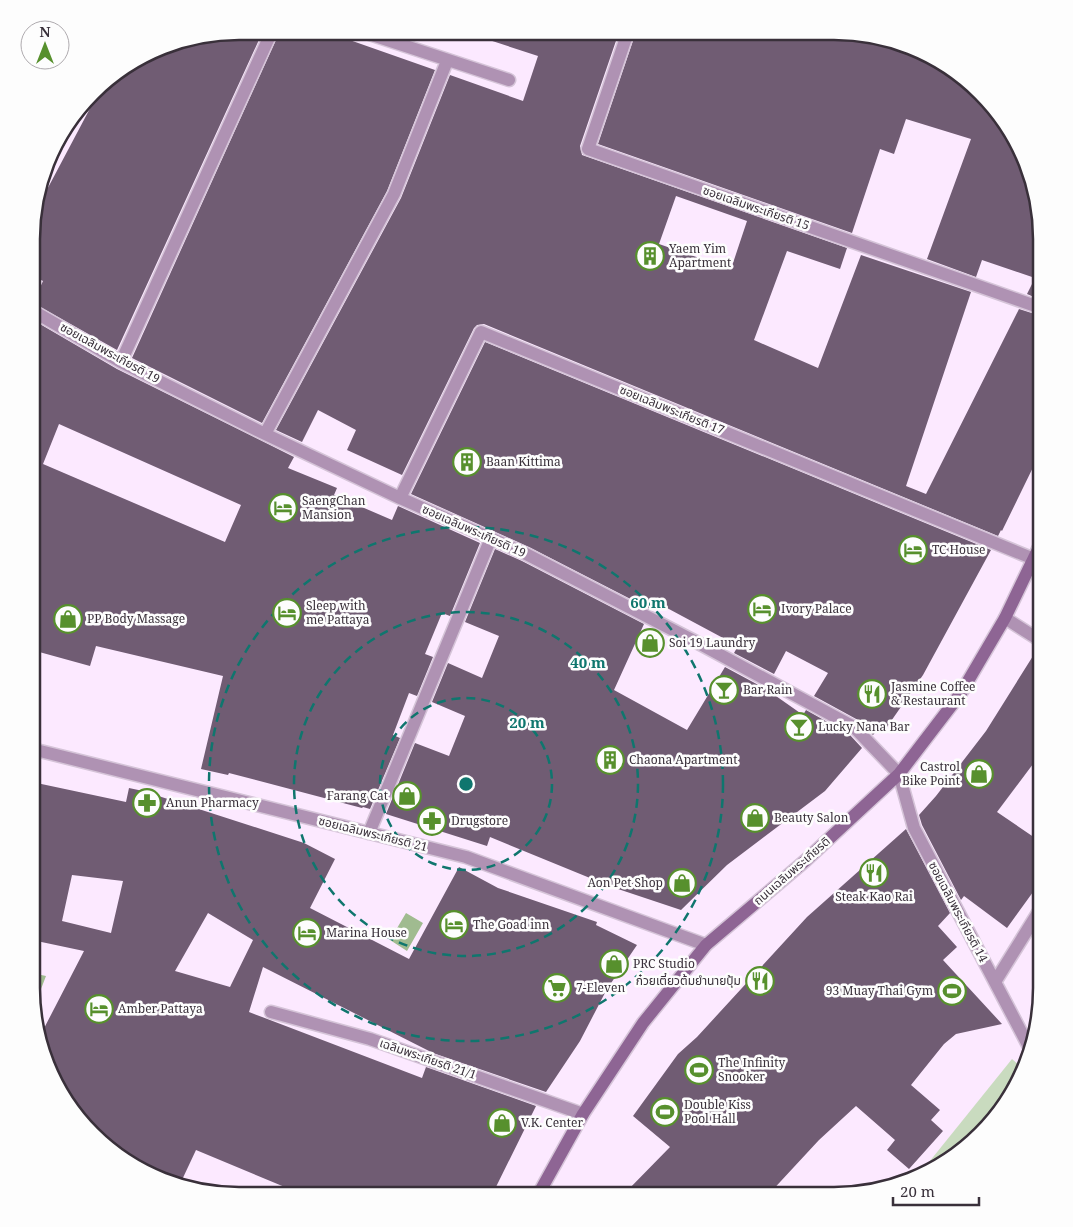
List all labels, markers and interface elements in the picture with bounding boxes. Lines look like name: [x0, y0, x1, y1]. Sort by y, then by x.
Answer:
north arrow: [20, 20, 70, 70]
text: N: [39, 22, 51, 41]
street label: ซอยเฉลิมพระเกียรติ 15: [701, 181, 812, 234]
place label: Yaem Yim Apartment: [668, 240, 731, 271]
building icon: Yaem Yim Apartment: [635, 241, 665, 271]
street label: ซอยเฉลิมพระเกียรติ 19: [57, 318, 163, 387]
street label: ซอยเฉลิมพระเกียรติ 17: [617, 381, 727, 438]
building icon: Baan Kittima: [452, 447, 482, 477]
place label: Baan Kittima: [486, 453, 561, 470]
place label: SaengChan Mansion: [302, 492, 366, 523]
hotel icon: SaengChan Mansion: [268, 493, 298, 523]
street label: ซอยเฉลิมพระเกียรติ 19: [420, 500, 529, 561]
hotel icon: TC House: [898, 535, 928, 565]
place label: TC House: [932, 541, 986, 558]
text: 60 m: [630, 592, 666, 612]
hotel icon: Ivory Palace: [747, 594, 777, 624]
place label: Sleep with me Pattaya: [306, 597, 370, 628]
hotel icon: Sleep with me Pattaya: [272, 598, 302, 628]
place label: Ivory Palace: [781, 600, 852, 617]
shop icon: PP Body Massage: [53, 604, 83, 634]
place label: PP Body Massage: [87, 610, 185, 627]
shop icon: Soi 19 Laundry: [635, 628, 665, 658]
place label: Soi 19 Laundry: [669, 634, 756, 651]
text: 40 m: [570, 652, 606, 672]
bar icon: Bar Rain: [709, 675, 739, 705]
place label: Jasmine Coffee & Restaurant: [890, 678, 976, 709]
restaurant icon: Jasmine Coffee & Restaurant: [857, 679, 887, 709]
place label: Bar Rain: [743, 681, 793, 698]
text: 20 m: [509, 712, 545, 732]
bar icon: Lucky Nana Bar: [784, 712, 814, 742]
place label: Lucky Nana Bar: [818, 718, 910, 735]
building icon: Chaona Apartment: [595, 745, 625, 775]
place label: Chaona Apartment: [629, 751, 737, 768]
place label: Castrol Bike Point: [902, 758, 960, 789]
shop icon: Castrol Bike Point: [964, 759, 994, 789]
centre of rings: [457, 775, 475, 793]
shop icon: Farang Cat: [392, 781, 422, 811]
place label: Farang Cat: [327, 787, 388, 804]
pharmacy icon: Anun Pharmacy: [132, 788, 162, 818]
place label: Anun Pharmacy: [166, 794, 259, 811]
shop icon: Beauty Salon: [740, 803, 770, 833]
pharmacy icon: Drugstore: [417, 806, 447, 836]
place label: Beauty Salon: [774, 809, 849, 826]
street label: ซอยเฉลิมพระเกียรติ 21: [317, 812, 429, 855]
place label: Drugstore: [451, 812, 508, 829]
street label: ถนนเฉลิมพระเกียรติ: [750, 833, 834, 909]
restaurant icon: Steak Kao Rai: [859, 858, 889, 888]
street label: ซอยเฉลิมพระเกียรติ 14: [925, 858, 992, 965]
shop icon: Aon Pet Shop: [667, 868, 697, 898]
place label: Aon Pet Shop: [588, 874, 663, 891]
place label: Steak Kao Rai: [835, 888, 913, 905]
hotel icon: The Goad inn: [439, 910, 469, 940]
place label: The Goad inn: [473, 916, 550, 933]
hotel icon: Marina House: [292, 918, 322, 948]
place label: Marina House: [326, 924, 407, 941]
shop icon: PRC Studio: [599, 949, 629, 979]
place label: PRC Studio: [633, 955, 695, 972]
restaurant icon: ก๋วยเตี๋ยวต้มยำนายปุ้ม: [745, 966, 775, 996]
place label: ก๋วยเตี๋ยวต้มยำนายปุ้ม: [636, 972, 741, 989]
supermarket icon: 7-Eleven: [542, 973, 572, 1003]
sports icon: 93 Muay Thai Gym: [937, 976, 967, 1006]
place label: 7-Eleven: [576, 979, 625, 996]
place label: 93 Muay Thai Gym: [826, 982, 933, 999]
hotel icon: Amber Pattaya: [84, 994, 114, 1024]
place label: Amber Pattaya: [118, 1000, 203, 1017]
street label: เฉลิมพระเกียรติ 21/1: [378, 1034, 479, 1083]
place label: The Infinity Snooker: [718, 1054, 785, 1085]
sports icon: The Infinity Snooker: [684, 1055, 714, 1085]
place label: Double Kiss Pool Hall: [684, 1096, 751, 1127]
sports icon: Double Kiss Pool Hall: [650, 1097, 680, 1127]
shop icon: V.K. Center: [487, 1108, 517, 1138]
place label: V.K. Center: [521, 1114, 583, 1131]
scale bar: [893, 1174, 979, 1206]
text: 20 m: [900, 1181, 935, 1201]

